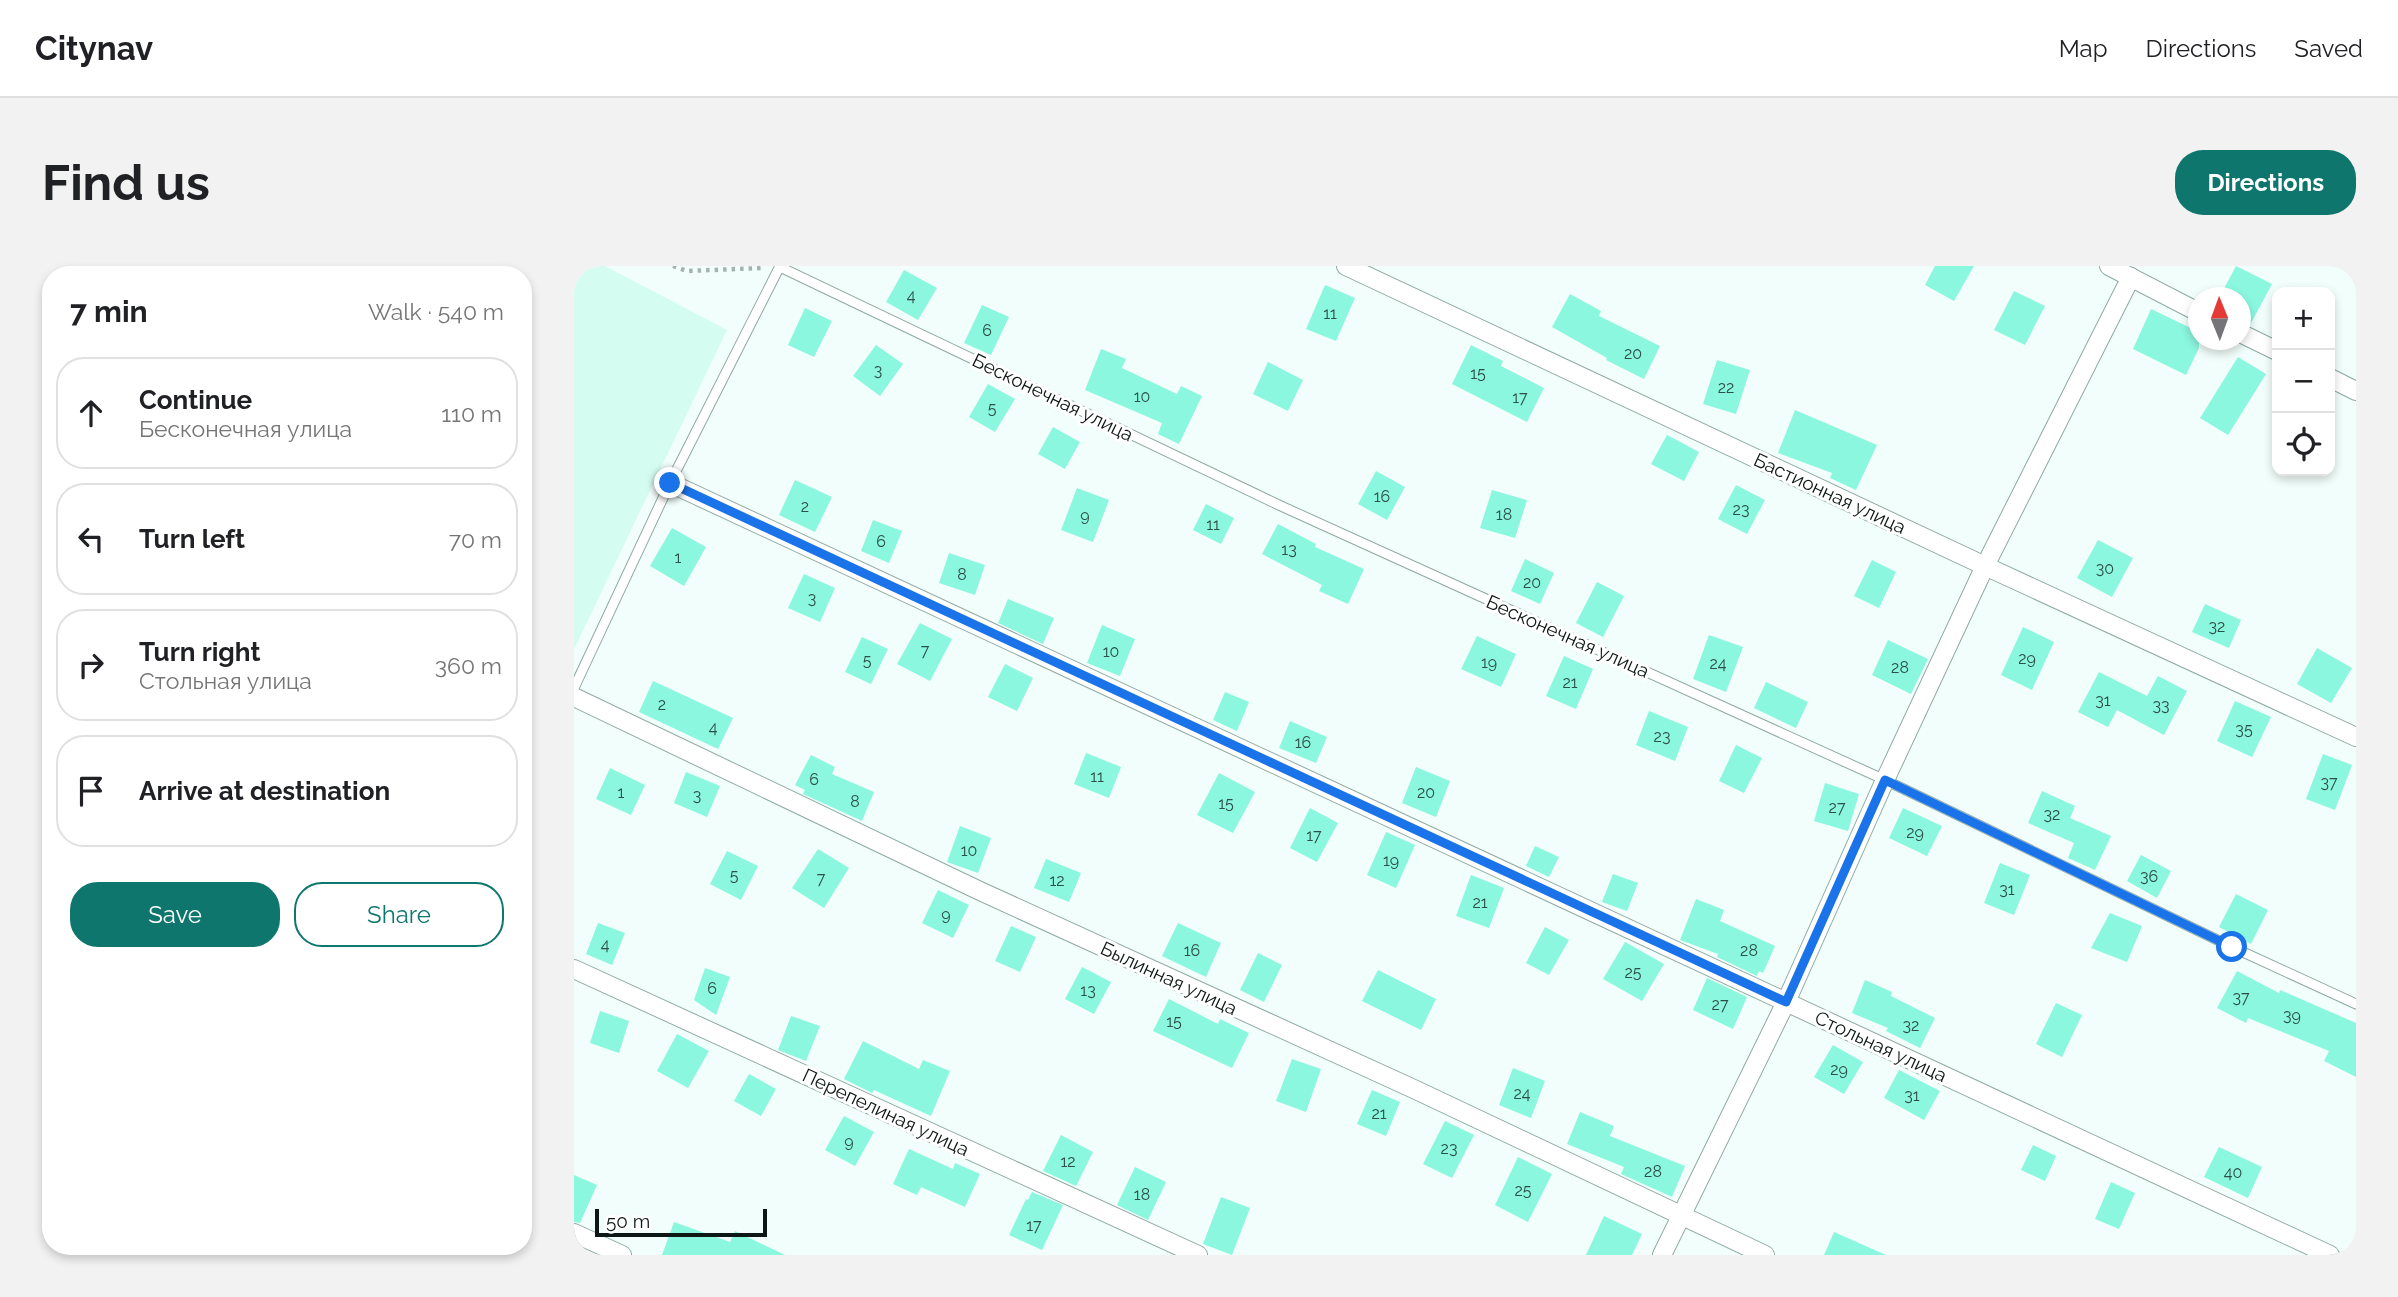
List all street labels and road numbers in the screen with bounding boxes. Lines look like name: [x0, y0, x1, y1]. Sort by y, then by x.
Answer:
street label: Бесконечная улица: [969, 349, 1137, 445]
street label: Бастионная улица: [1750, 448, 1910, 538]
street label: Бесконечная улица: [1483, 590, 1653, 682]
street label: Былинная улица: [1097, 937, 1241, 1019]
street label: Стольная улица: [1812, 1006, 1950, 1086]
street label: Перепелиная улица: [799, 1064, 973, 1160]

